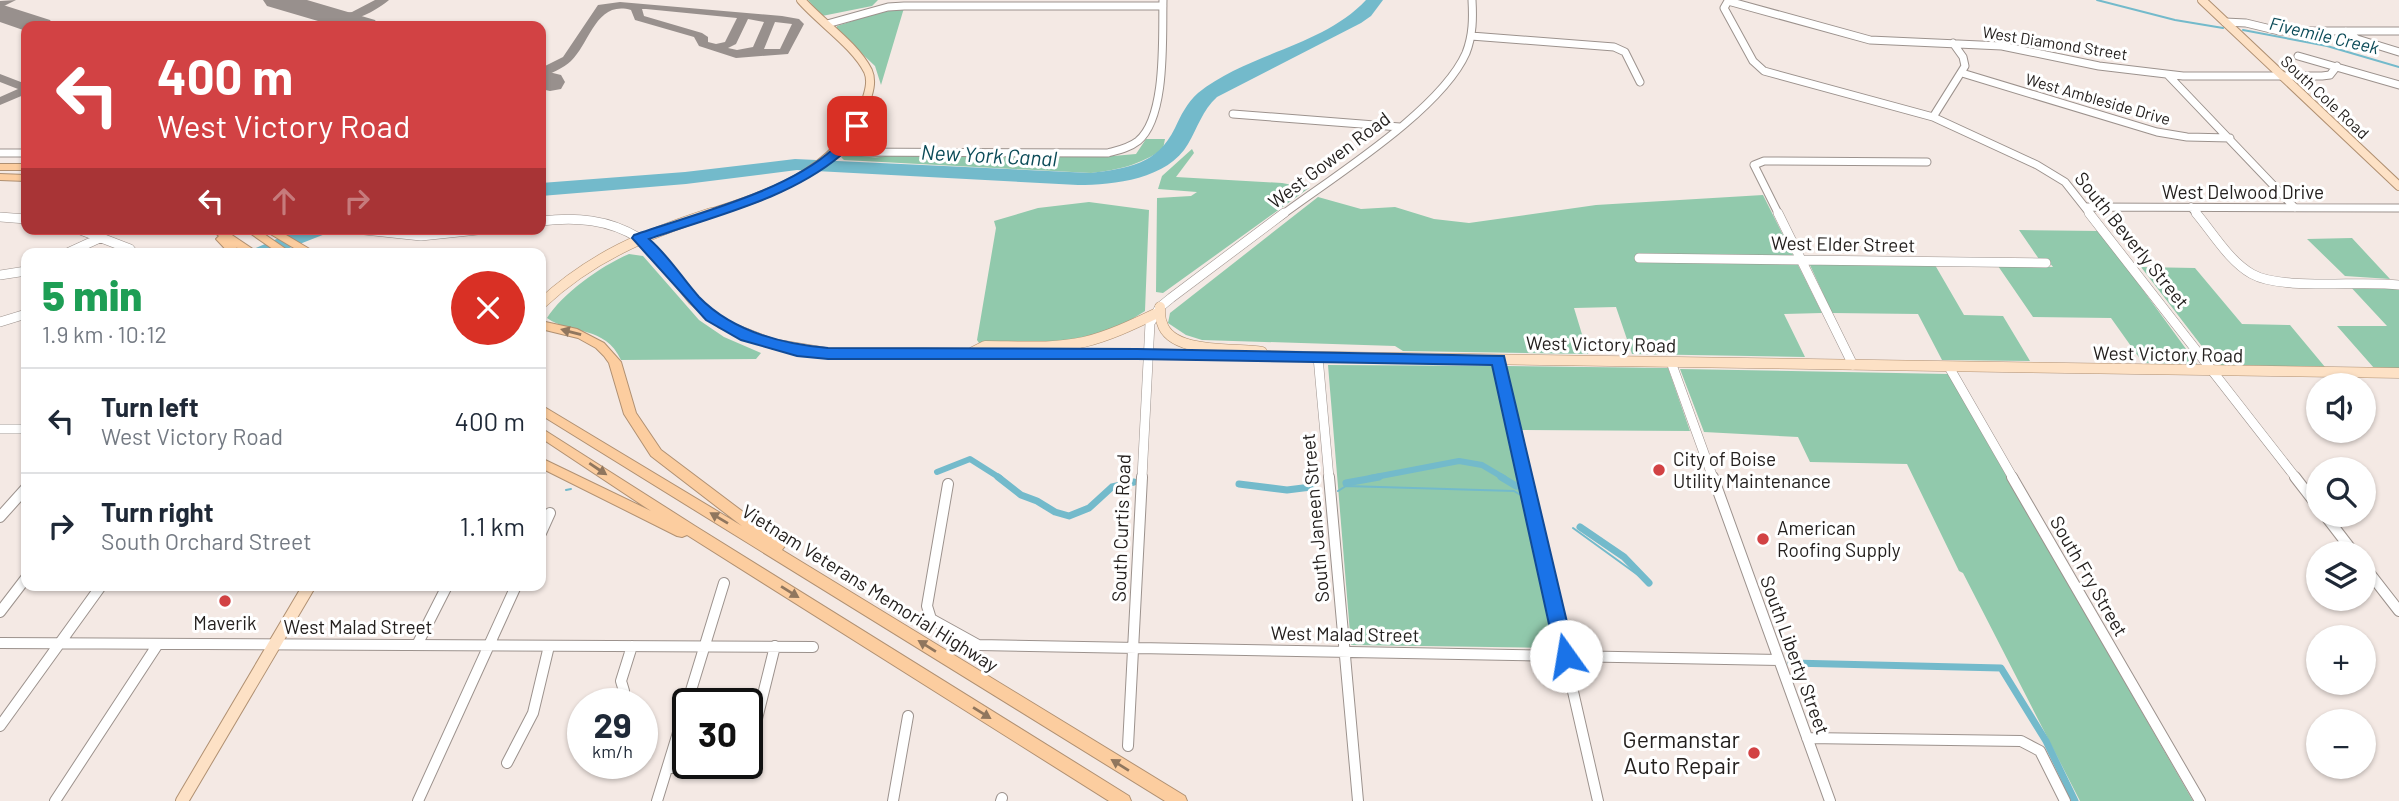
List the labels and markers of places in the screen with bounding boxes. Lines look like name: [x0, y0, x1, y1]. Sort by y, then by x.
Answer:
pin: [827, 96, 887, 156]
place label: City of Boise Utility Maintenance: [1673, 447, 1831, 492]
marker: City of Boise Utility Maintenance: [1651, 462, 1667, 478]
place label: American Roofing Supply: [1777, 516, 1901, 561]
marker: American Roofing Supply: [1755, 531, 1771, 547]
marker: Maverik: [217, 593, 233, 609]
place label: Maverik: [193, 611, 257, 634]
place label: Germanstar Auto Repair: [1623, 725, 1741, 779]
marker: Germanstar Auto Repair: [1746, 745, 1762, 761]

